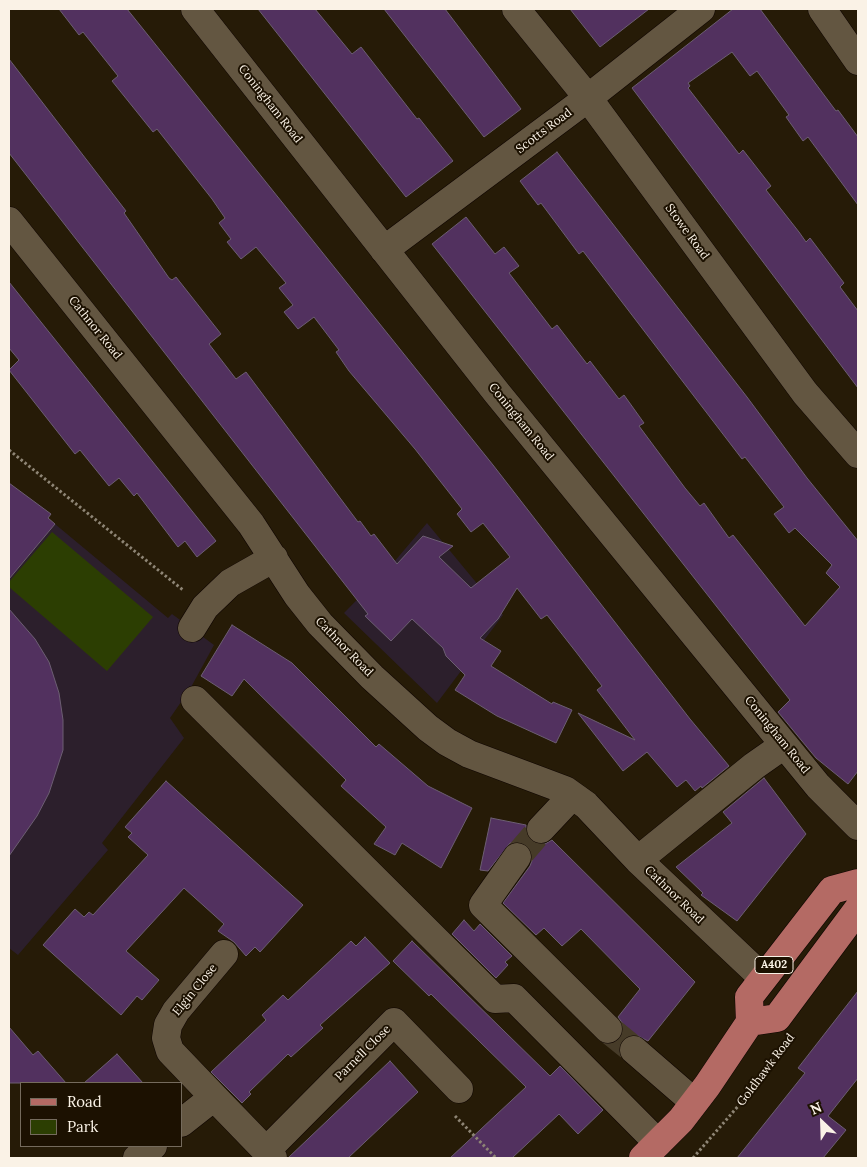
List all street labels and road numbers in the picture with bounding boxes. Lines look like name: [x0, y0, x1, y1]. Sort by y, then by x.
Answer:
street label: Coningham Road: [235, 62, 305, 146]
street label: Scotts Road: [513, 105, 575, 157]
street label: Stowe Road: [662, 201, 712, 263]
street label: Cathnor Road: [65, 294, 125, 362]
street label: Coningham Road: [485, 380, 557, 464]
street label: Cathnor Road: [312, 614, 376, 680]
street label: Coningham Road: [741, 693, 813, 777]
street label: Cathnor Road: [641, 863, 707, 927]
road number: A402: [755, 956, 793, 974]
street label: Elgin Close: [170, 961, 220, 1019]
street label: Parnell Close: [332, 1022, 394, 1084]
street label: Goldhawk Road: [734, 1031, 798, 1109]

